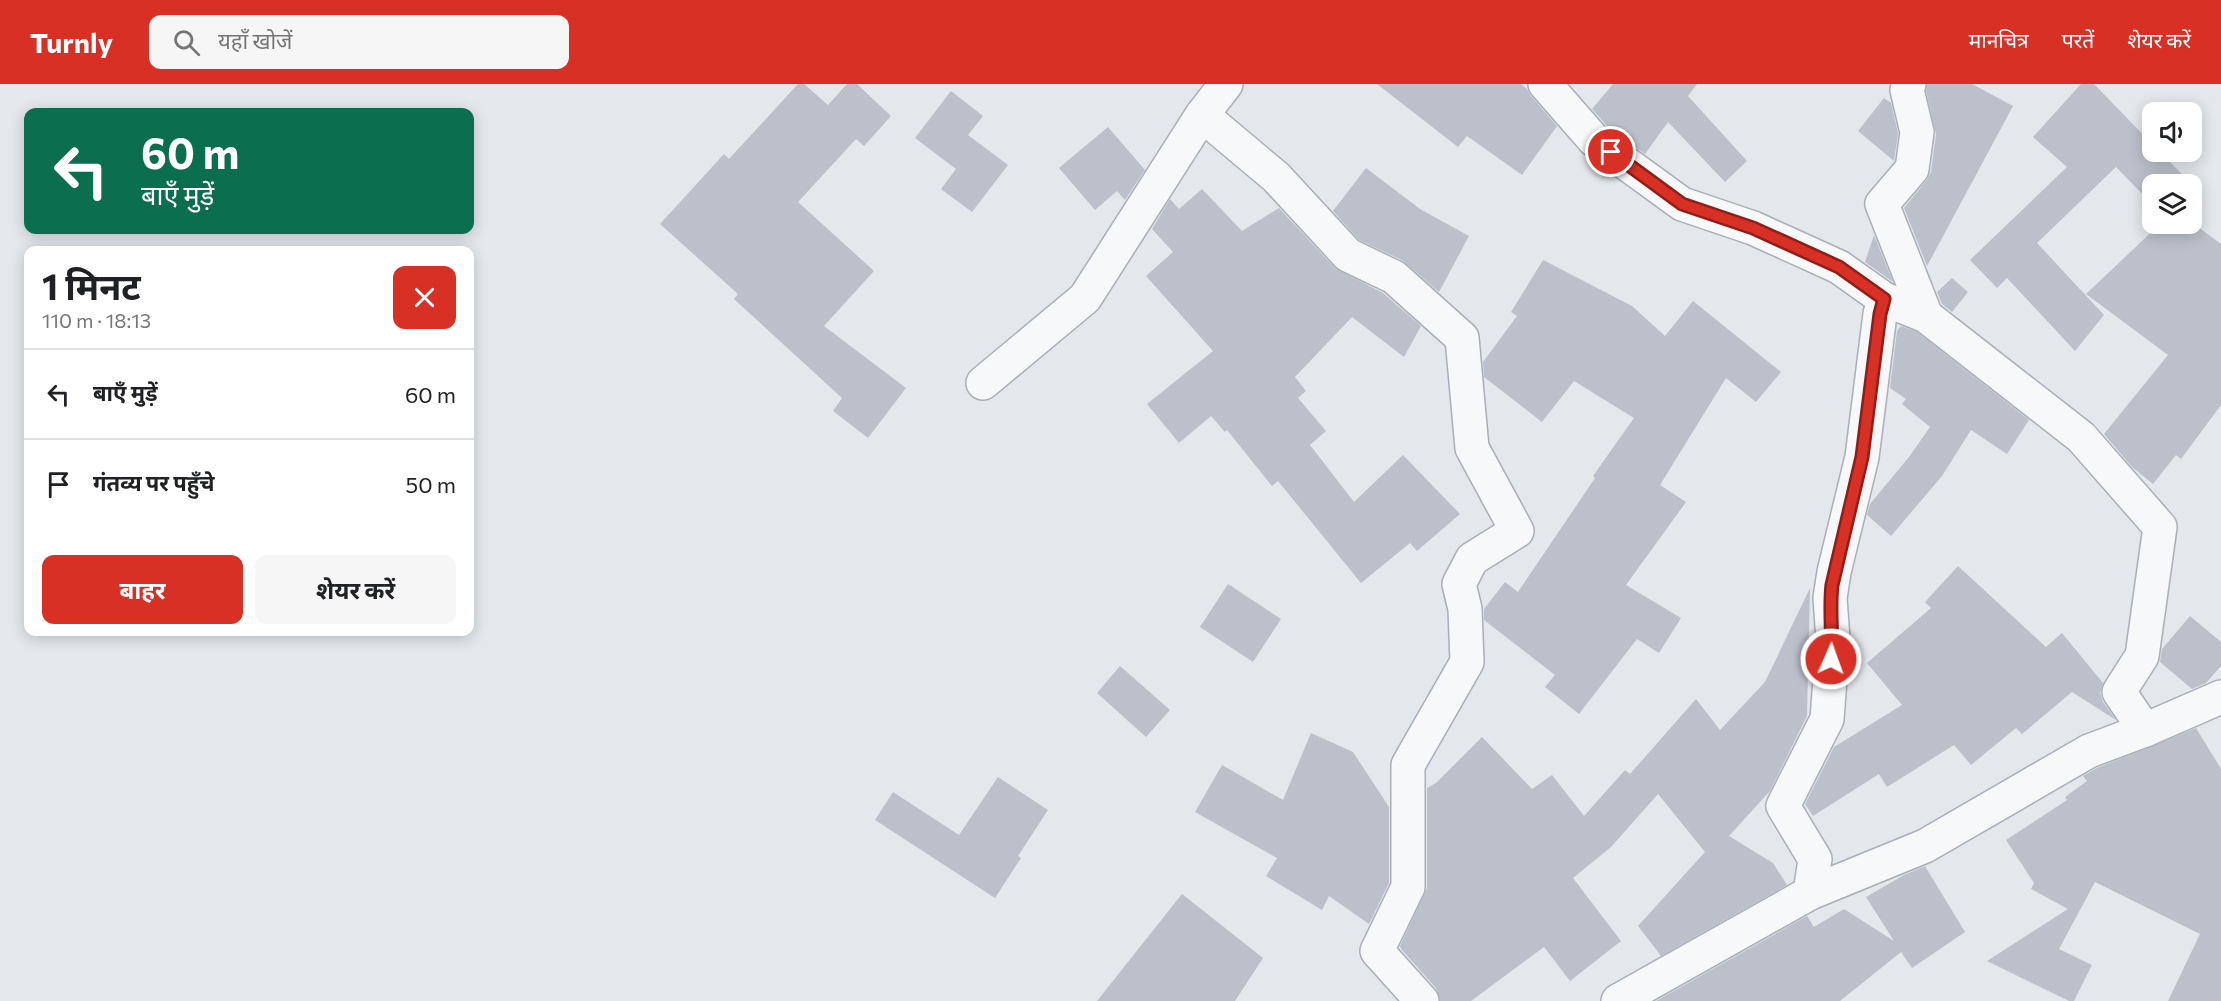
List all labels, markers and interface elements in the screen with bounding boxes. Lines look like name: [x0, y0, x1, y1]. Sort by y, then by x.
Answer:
search box: [149, 15, 569, 69]
text: Turnly: [30, 25, 113, 59]
icon: search: [170, 26, 203, 59]
text: यहाँ खोजें: [218, 27, 292, 54]
text: मानचित्र: [1969, 27, 2029, 52]
text: परतें: [2062, 27, 2094, 52]
text: शेयर करें: [2127, 27, 2191, 52]
map controls: [2142, 102, 2202, 234]
button: sound: [2142, 102, 2202, 162]
text: 60 m: [141, 126, 240, 178]
pin: [1585, 126, 1636, 177]
icon: left: [42, 132, 120, 210]
icon: arrive: [1594, 135, 1627, 168]
button: layers: [2142, 174, 2202, 234]
text: बाएँ मुड़ें: [141, 178, 214, 211]
text: 1 मिनट: [42, 263, 141, 307]
button: close: [393, 266, 456, 329]
text: 110 m · 18:13: [42, 308, 151, 332]
icon: left: [42, 378, 75, 411]
text: बाएँ मुड़ें: [93, 379, 158, 406]
text: 60 m: [405, 381, 456, 408]
icon: arrive: [42, 468, 75, 501]
text: गंतव्य पर पहुँचे: [93, 469, 215, 496]
text: 50 m: [406, 471, 456, 498]
button: बाहर: [42, 555, 243, 624]
button: शेयर करें: [255, 555, 456, 624]
position arrow: [1799, 627, 1863, 691]

